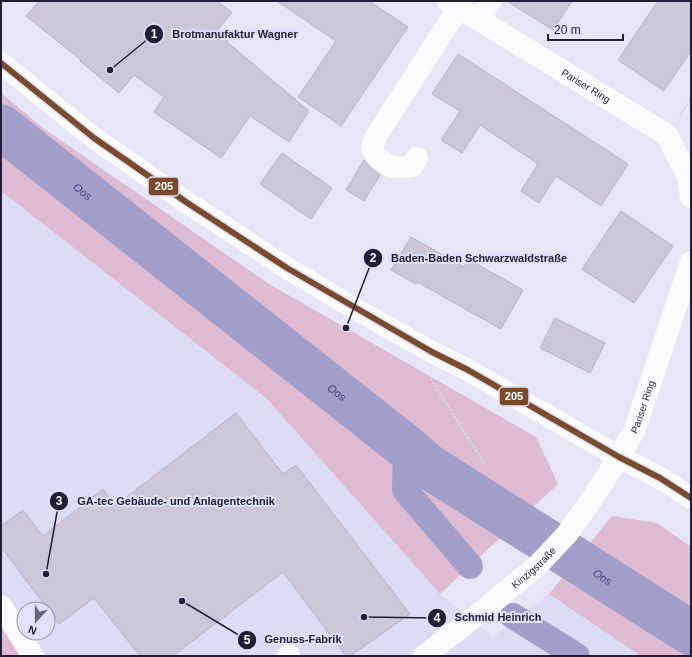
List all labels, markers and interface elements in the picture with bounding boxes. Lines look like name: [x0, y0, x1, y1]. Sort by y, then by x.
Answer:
scale bar: [548, 16, 623, 42]
callout: Brotmanufaktur Wagner: [144, 23, 306, 46]
text: 20 m: [554, 23, 581, 37]
text: 1: [151, 27, 158, 41]
text: Brotmanufaktur Wagner: [172, 28, 298, 40]
street label: Pariser Ring: [560, 66, 613, 105]
line badge: 205: [148, 177, 179, 196]
text: 205: [155, 180, 173, 192]
water label: Oos: [71, 181, 95, 203]
callout: Baden-Baden Schwarzwaldstraße: [363, 247, 575, 270]
text: 2: [370, 251, 377, 265]
text: Baden-Baden Schwarzwaldstraße: [391, 252, 567, 264]
street label: Pariser Ring: [628, 379, 656, 435]
water label: Oos: [325, 381, 349, 404]
line badge: 205: [499, 387, 529, 406]
text: 205: [505, 390, 523, 402]
callout: GA-tec Gebäude- und Anlagentechnik: [49, 490, 283, 513]
text: 3: [56, 494, 63, 508]
text: GA-tec Gebäude- und Anlagentechnik: [77, 495, 276, 507]
street label: Kinzigstraße: [509, 544, 558, 590]
water label: Oos: [591, 566, 615, 588]
north arrow: [16, 601, 56, 641]
callout: Schmid Heinrich: [427, 606, 550, 629]
text: 4: [434, 611, 441, 625]
text: Schmid Heinrich: [455, 611, 542, 623]
text: N: [27, 623, 38, 637]
callout: Genuss-Fabrik: [237, 628, 350, 651]
text: 5: [244, 633, 251, 647]
text: Genuss-Fabrik: [264, 633, 342, 645]

